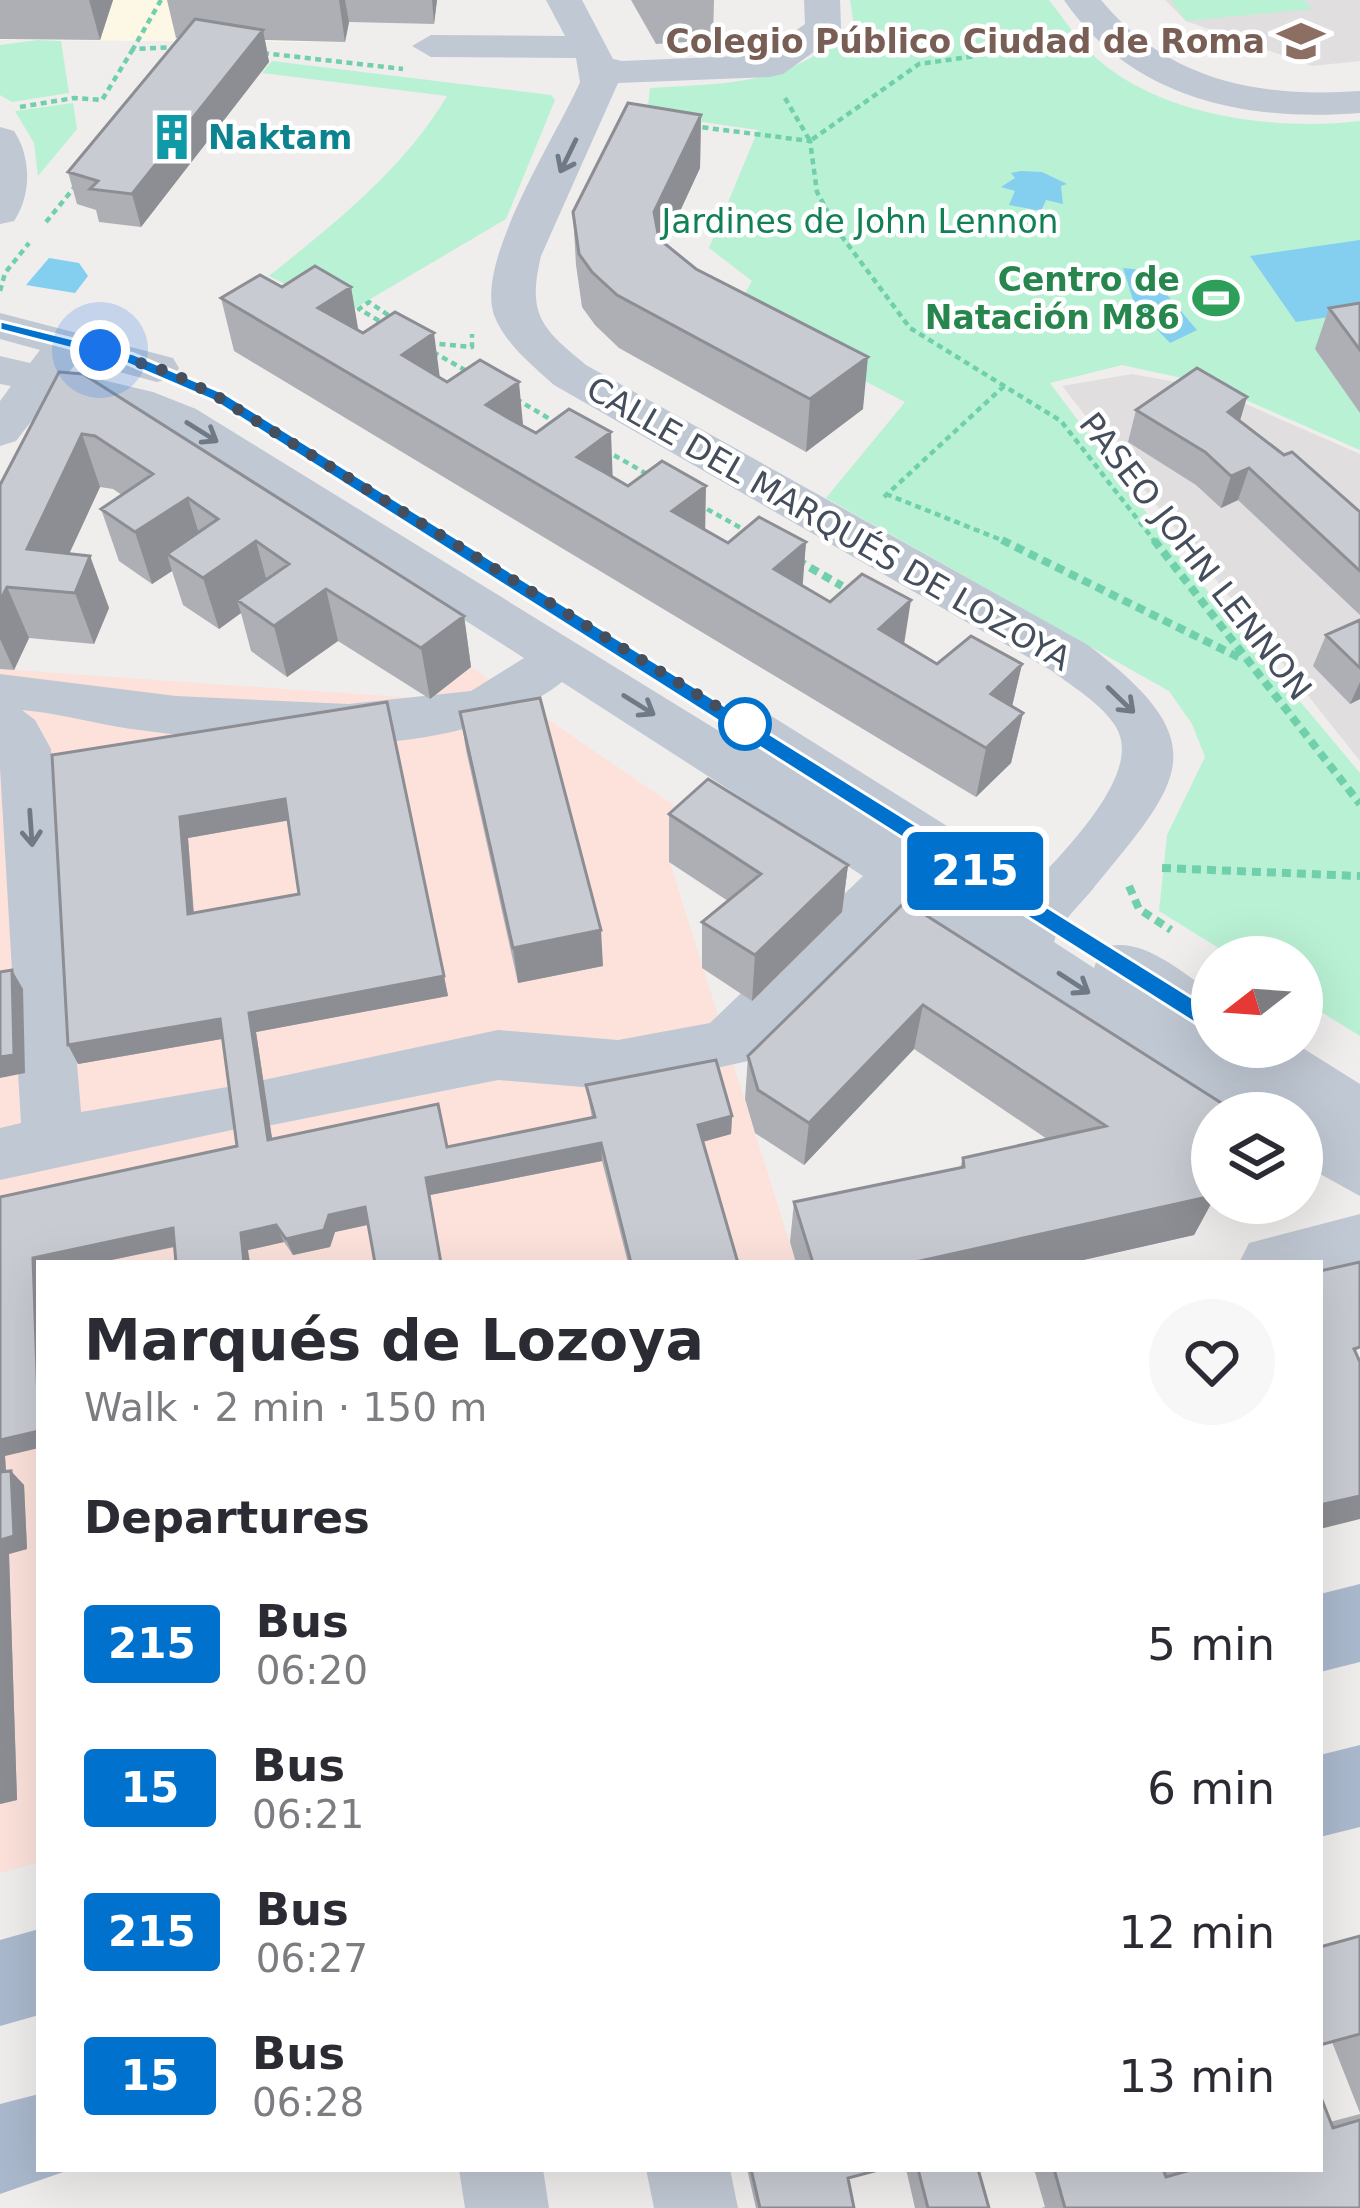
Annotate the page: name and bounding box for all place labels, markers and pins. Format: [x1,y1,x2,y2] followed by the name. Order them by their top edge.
[1276,16,1326,66] school or university icon: Colegio Público Ciudad de Roma
[665,22,1265,61] place label: Colegio Público Ciudad de Roma
[147,112,197,162] building icon: Naktam
[208,118,352,157] place label: Naktam
[925,260,1180,337] place label: Centro de Natación M86
[1191,273,1241,323] sports icon: Centro de Natación M86
[720,699,770,749] unlabelled marker

